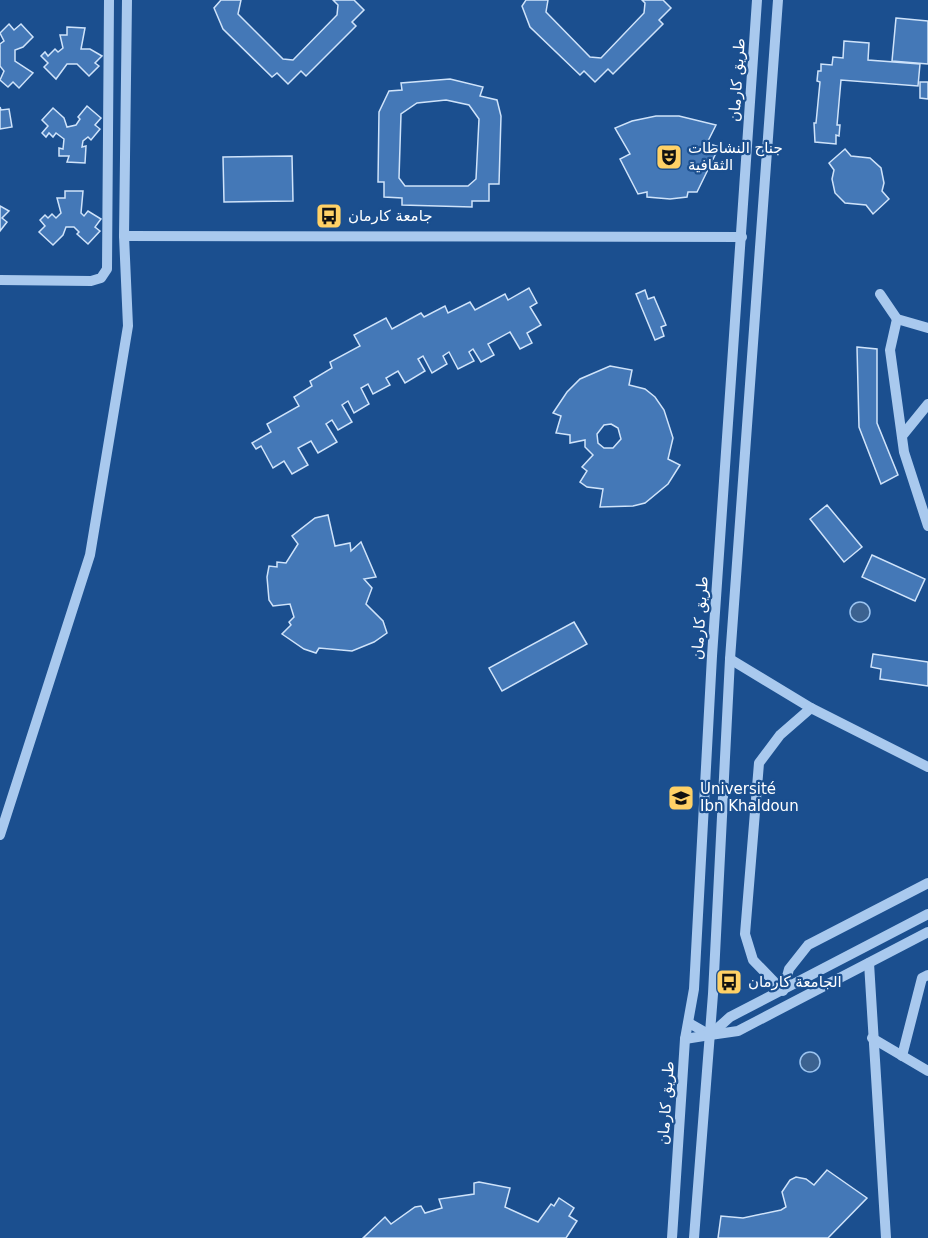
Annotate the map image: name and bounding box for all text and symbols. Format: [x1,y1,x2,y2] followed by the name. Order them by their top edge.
[725,37,749,123] street label: طريق كارمان
[688,139,783,174] place label: جناح النشاطات الثقافية
[654,142,684,172] theatre icon: جناح النشاطات الثقافية
[314,201,344,231] bus stop icon: جامعة كارمان
[348,207,433,225] place label: جامعة كارمان
[688,575,712,661] street label: طريق كارمان
[700,780,799,815] place label: Université Ibn Khaldoun
[666,783,696,813] school or university icon: Université Ibn Khaldoun
[714,967,744,997] bus stop icon: الجامعة كارمان
[748,973,842,991] place label: الجامعة كارمان
[654,1060,678,1146] street label: طريق كارمان

